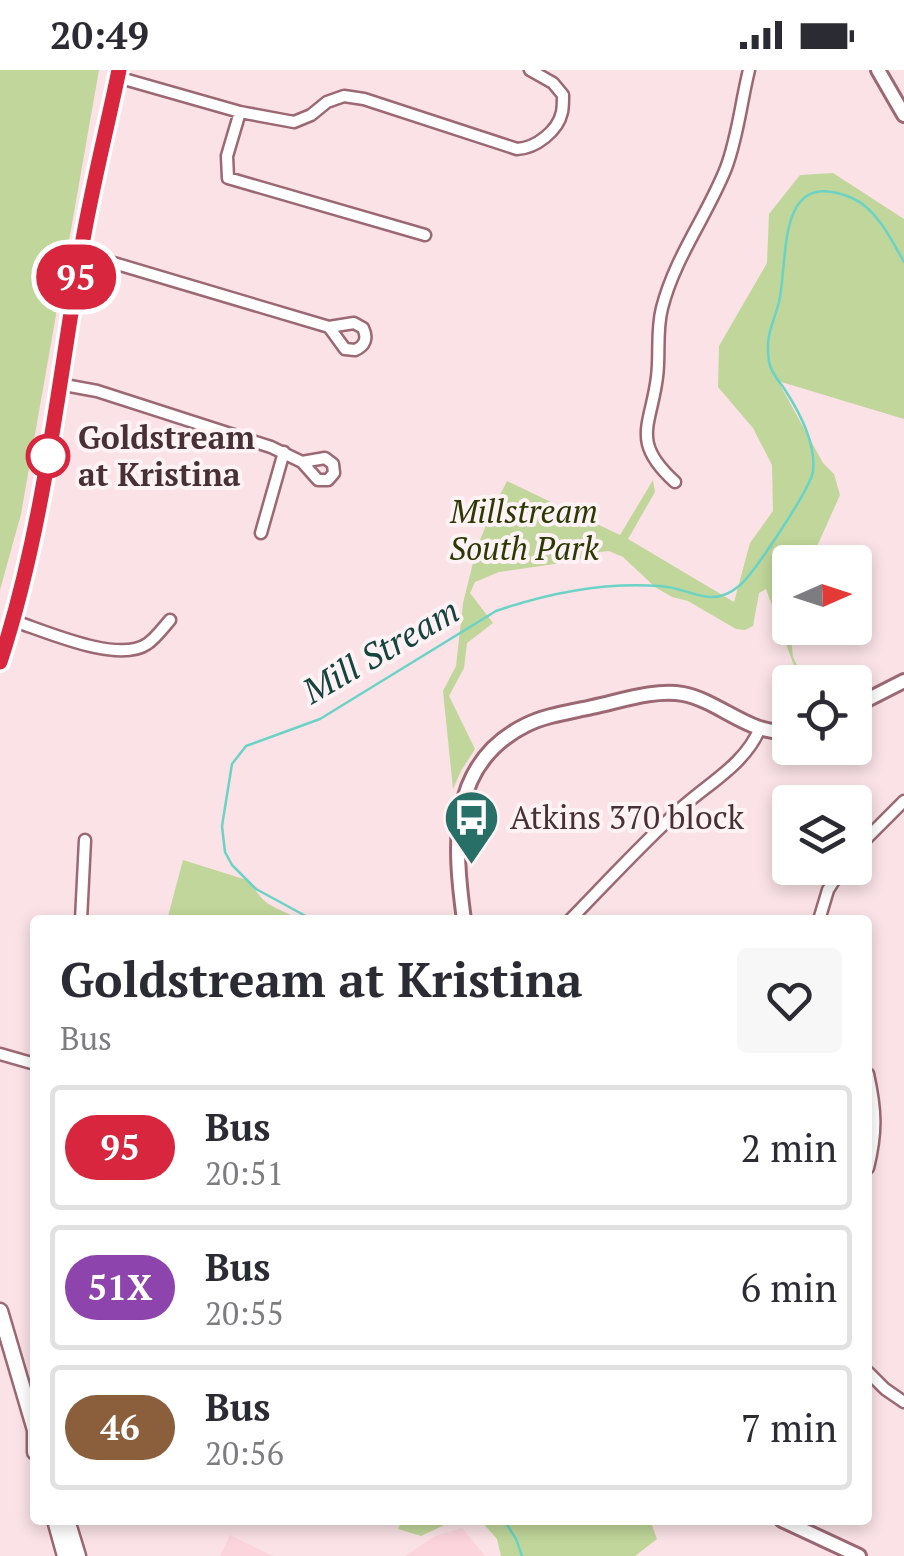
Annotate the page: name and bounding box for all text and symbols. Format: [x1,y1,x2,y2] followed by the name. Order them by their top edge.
[50,10,149,60] text: 20:49
[31,244,121,310] line badge: 95
[56,254,96,300] text: 95
[78,416,256,495] place label: Goldstream at Kristina
[27,435,69,477] marker: Goldstream at Kristina
[449,490,599,569] park label: Millstream South Park
[772,545,872,645] north arrow
[772,545,872,885] map controls
[293,587,467,714] water label: Mill Stream
[772,665,872,765] button: locate
[772,785,872,885] button: layers
[441,788,501,867] bus stop icon: Atkins 370 block
[510,796,745,838] place label: Atkins 370 block
[60,947,583,1011] text: Goldstream at Kristina
[737,948,842,1053] button: heart
[60,1017,112,1059] text: Bus
[205,1102,270,1152] text: Bus
[741,1123,837,1173] text: 2 min
[100,1124,140,1170] text: 95
[205,1152,284,1194] text: 20:51
[205,1242,270,1292] text: Bus
[741,1263,837,1313] text: 6 min
[87,1264,153,1310] text: 51X
[205,1292,284,1334] text: 20:55
[205,1382,270,1432] text: Bus
[741,1403,837,1453] text: 7 min
[100,1404,140,1450] text: 46
[205,1432,284,1474] text: 20:56

